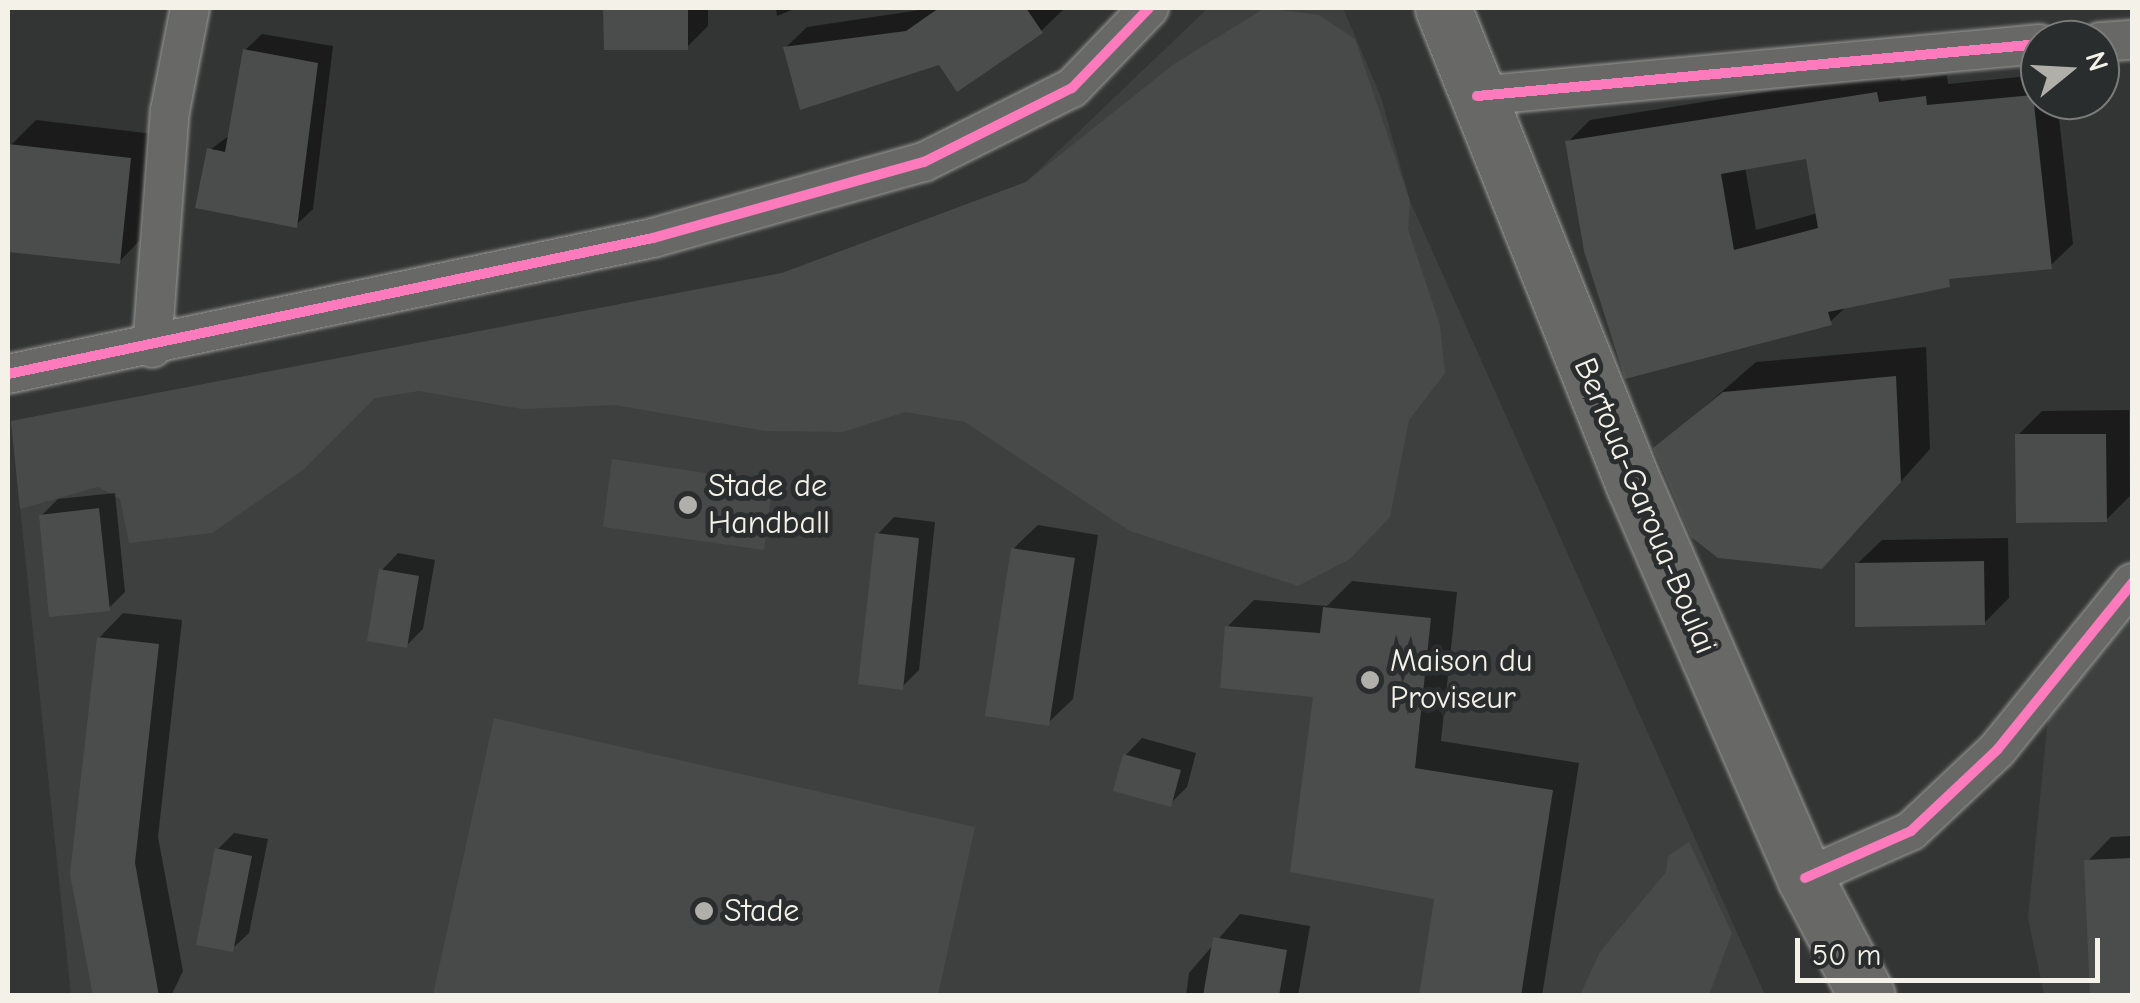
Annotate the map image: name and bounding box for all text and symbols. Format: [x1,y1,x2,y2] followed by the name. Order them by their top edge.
[2020,20,2120,120] north arrow
[2079,48,2115,75] text: N
[1565,352,1725,660] street label: Bertoua-Garoua-Boulai
[708,468,830,543] place label: Stade de Handball
[677,494,699,516] marker: Stade de Handball
[1390,643,1532,718] place label: Maison du Proviseur
[1359,669,1381,691] marker: Maison du Proviseur
[724,892,799,930] place label: Stade
[693,900,715,922] marker: Stade
[1800,918,2105,980] scale bar
[1812,938,1881,973] text: 50 m

